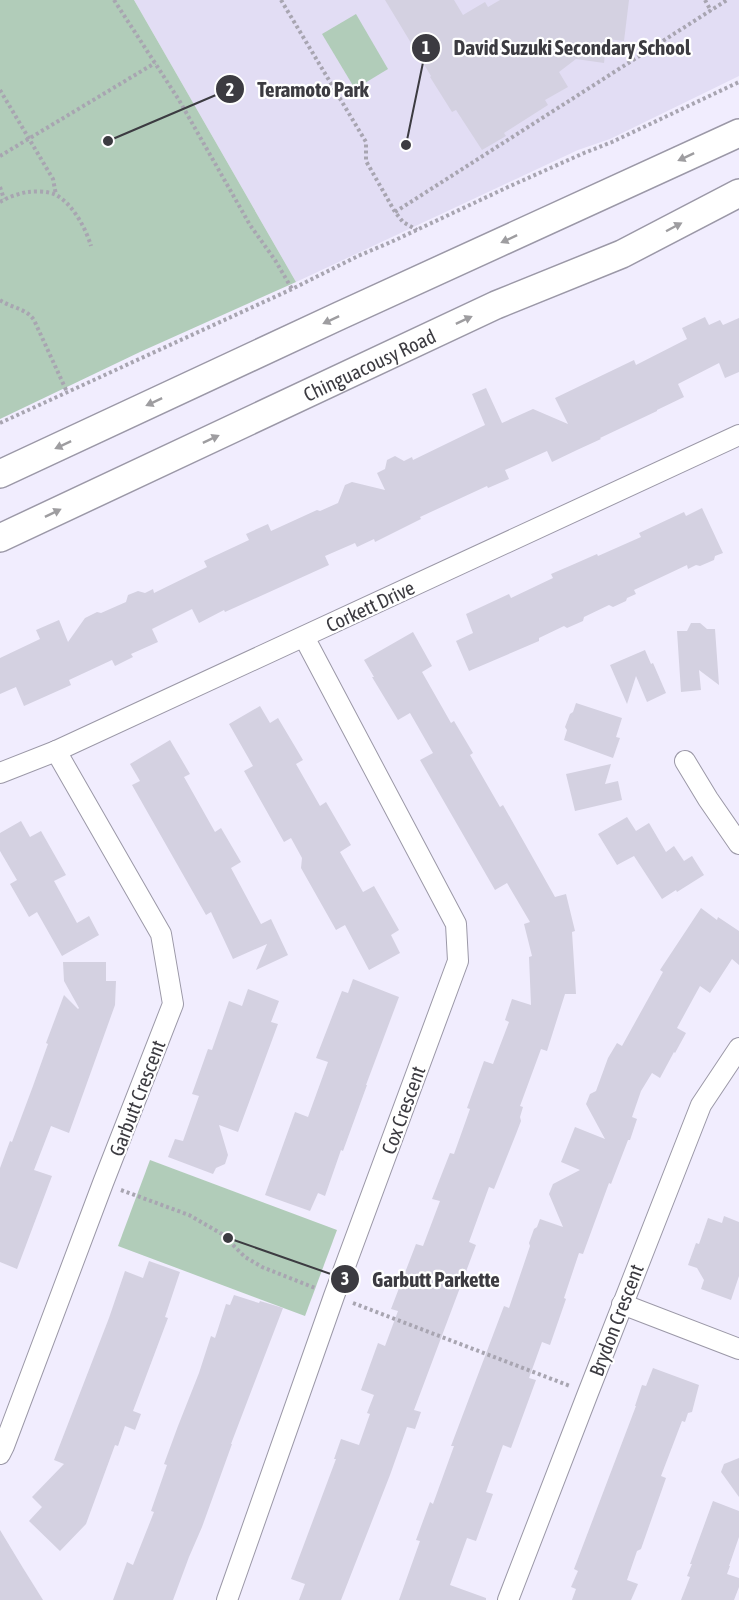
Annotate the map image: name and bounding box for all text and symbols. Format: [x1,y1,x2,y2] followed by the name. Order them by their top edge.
[411,28,702,67] callout: David Suzuki Secondary School
[454,35,691,59] text: David Suzuki Secondary School
[422,37,430,58] text: 1
[215,70,381,109] callout: Teramoto Park
[257,77,370,101] text: Teramoto Park
[226,79,234,100] text: 2
[677,153,694,162] one-way arrow
[665,222,682,232] one-way arrow
[500,234,517,243] one-way arrow
[323,315,340,324] one-way arrow
[455,315,472,324] one-way arrow
[300,324,439,405] street label: Chinguacousy Road
[146,397,163,406] one-way arrow
[203,434,220,443] one-way arrow
[54,440,71,449] one-way arrow
[44,508,61,517] one-way arrow
[322,576,418,636] street label: Corkett Drive
[104,1037,170,1159] street label: Garbutt Crescent
[376,1063,430,1157] street label: Cox Crescent
[330,1260,512,1299] callout: Garbutt Parkette
[584,1261,648,1379] street label: Brydon Crescent
[372,1267,500,1291] text: Garbutt Parkette
[341,1268,349,1289] text: 3

